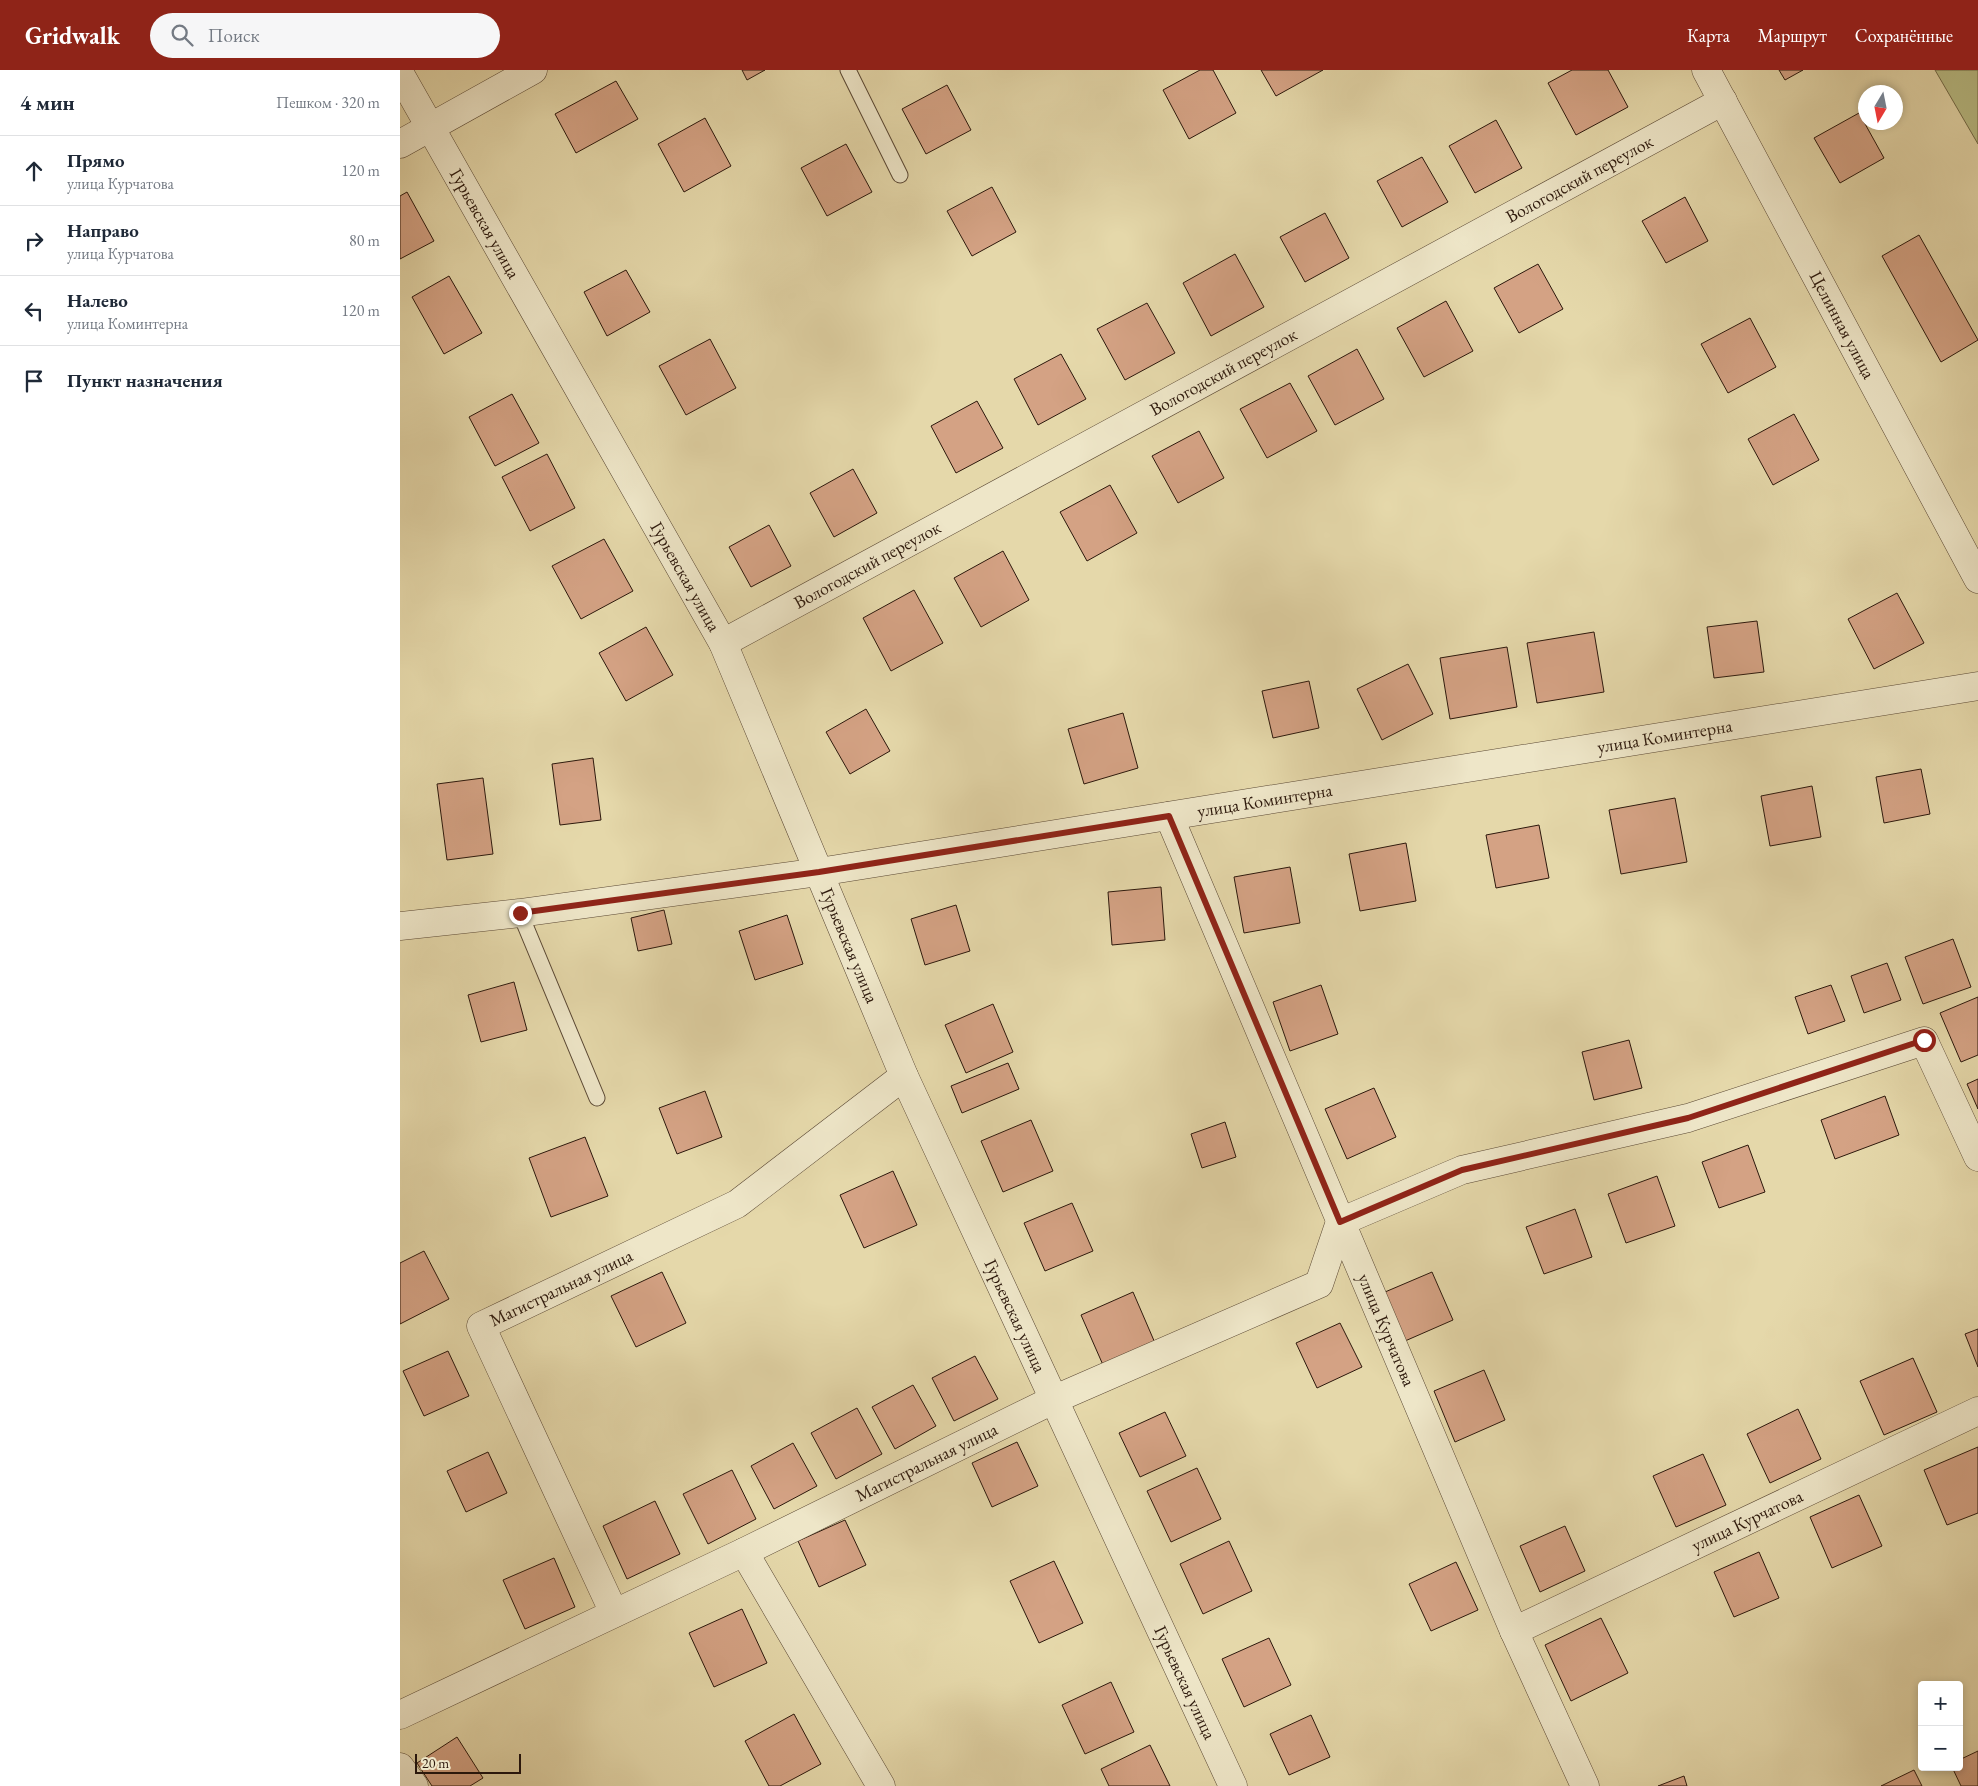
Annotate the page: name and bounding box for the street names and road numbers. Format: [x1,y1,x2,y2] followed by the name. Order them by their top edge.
[1501,129,1657,228] street label: Вологодский переулок
[445,164,526,283] street label: Гурьевская улица
[1804,267,1881,383] street label: Целинная улица
[1145,322,1301,421] street label: Вологодский переулок
[789,515,945,614] street label: Вологодский переулок
[645,517,726,636] street label: Гурьевская улица
[1595,713,1735,758] street label: улица Коминтерна
[1196,778,1335,822] street label: улица Коминтерна
[816,884,884,1007] street label: Гурьевская улица
[486,1243,637,1331] street label: Магистральная улица
[979,1255,1052,1377] street label: Гурьевская улица
[1353,1270,1421,1390] street label: улица Курчатова
[851,1417,1002,1507] street label: Магистральная улица
[1688,1483,1807,1556] street label: улица Курчатова
[1149,1622,1222,1744] street label: Гурьевская улица

